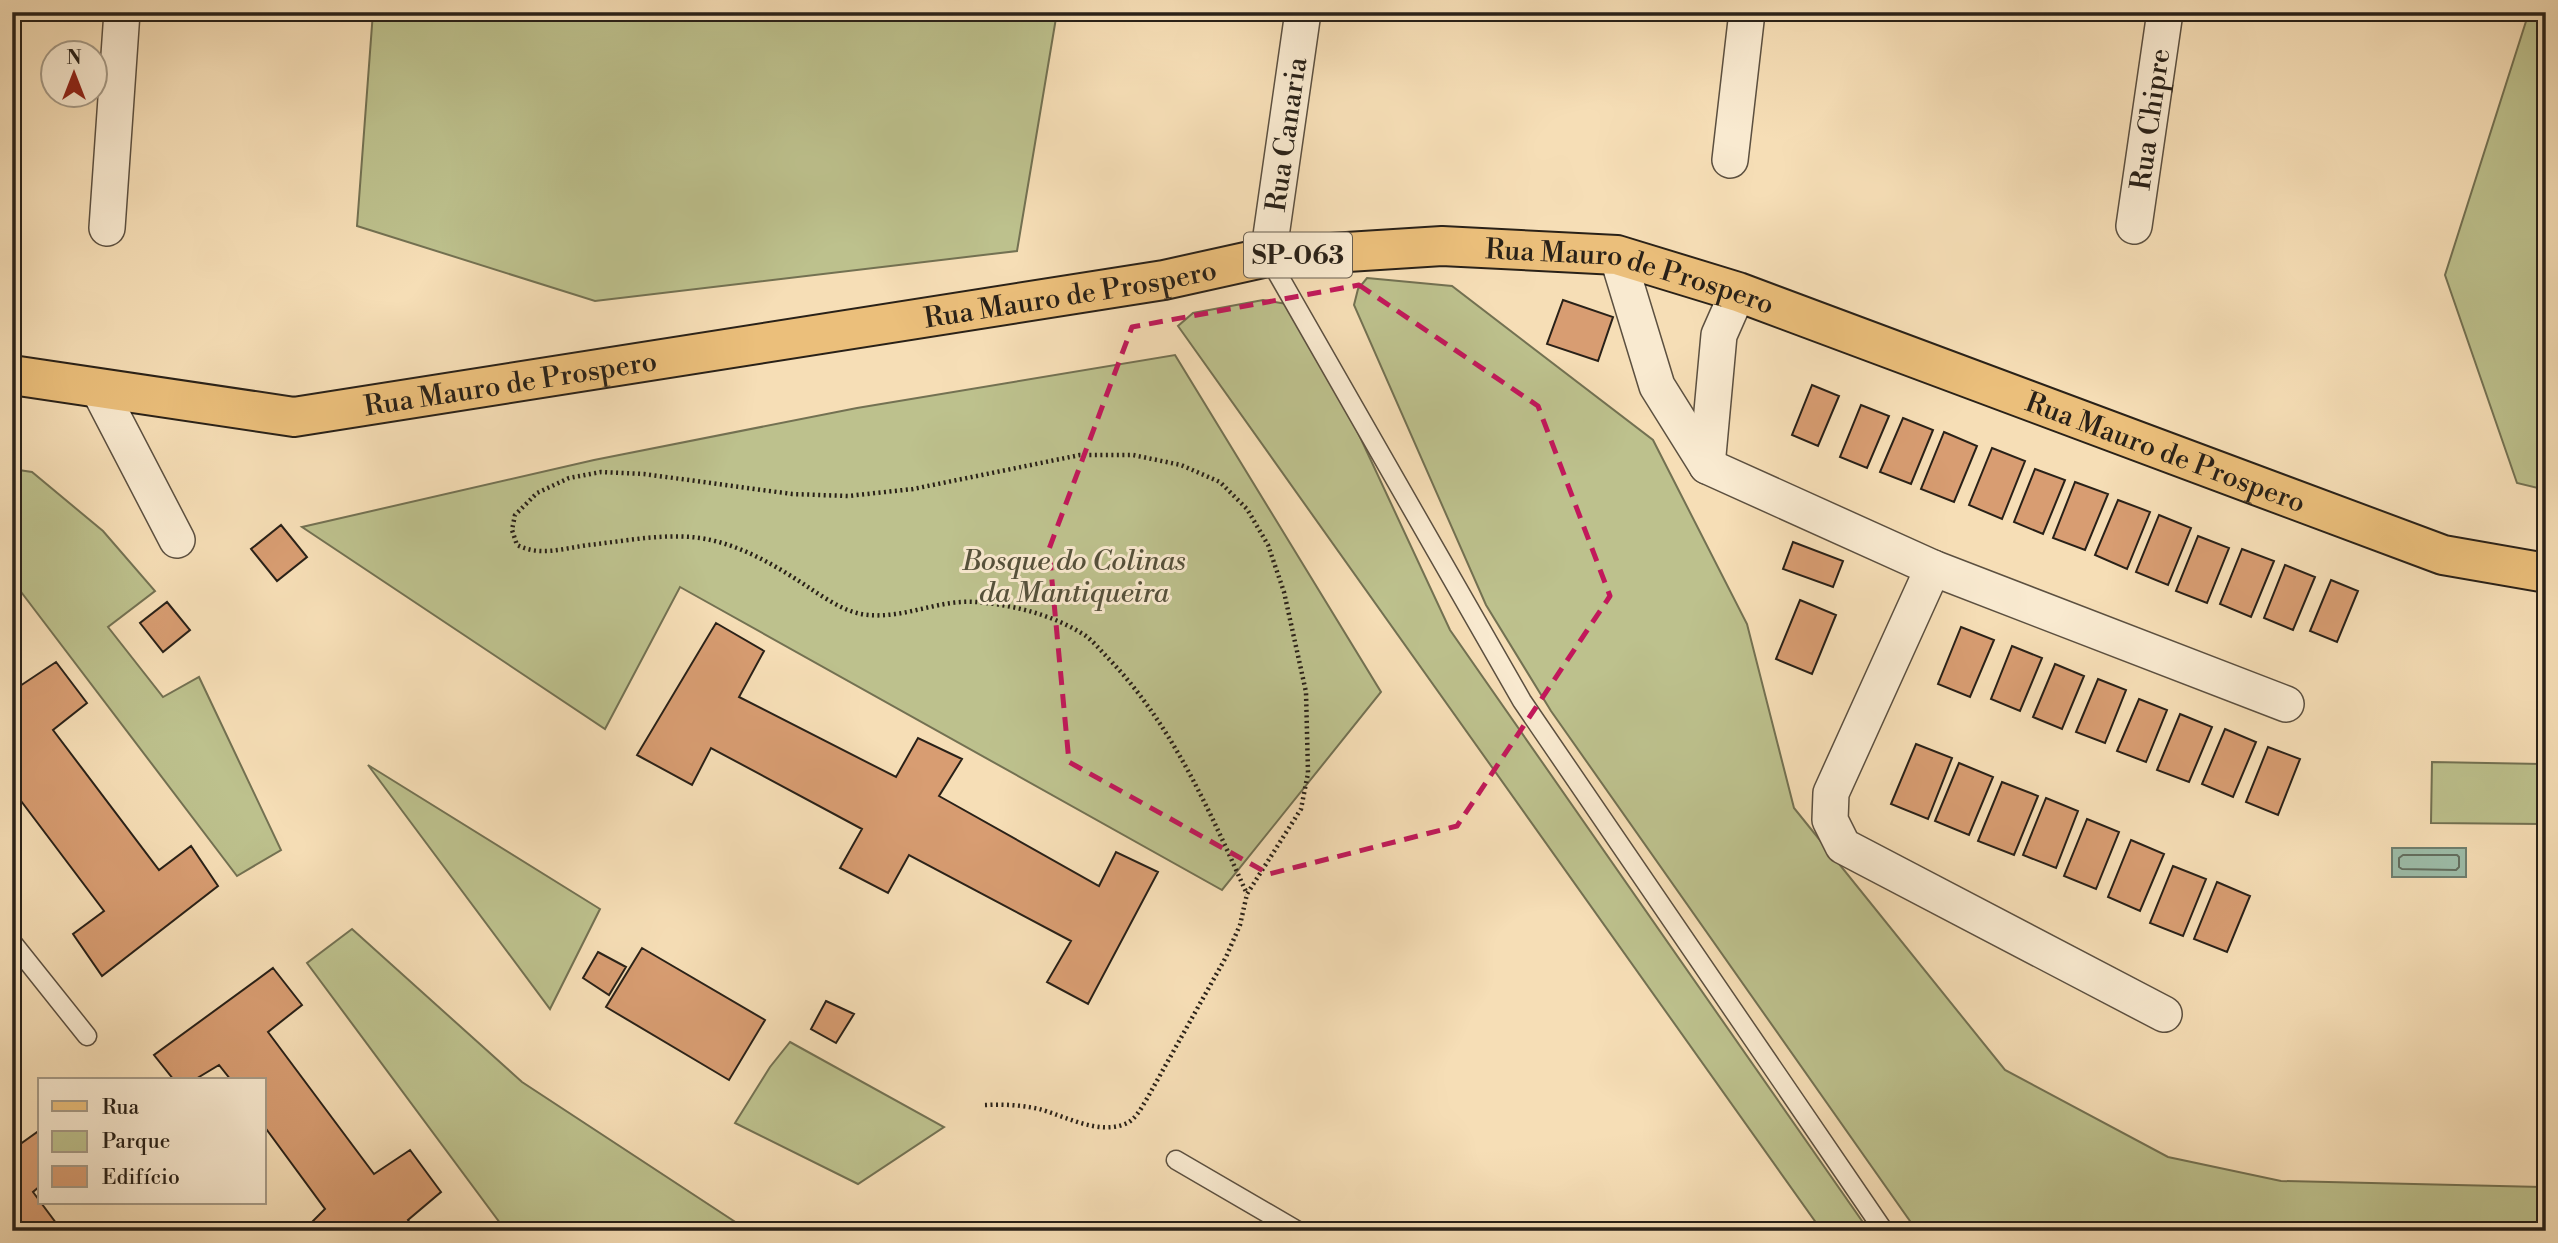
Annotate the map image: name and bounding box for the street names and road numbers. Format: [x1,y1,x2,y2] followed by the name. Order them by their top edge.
[2123,46,2179,192] street label: Rua Chipre
[1259,54,1315,214] street label: Rua Canaria
[1244,232,1352,278] road number: SP-063
[1484,232,1779,323] street label: Rua Mauro de Prospero
[922,253,1220,337] street label: Rua Mauro de Prospero
[361,344,659,425] street label: Rua Mauro de Prospero
[2020,385,2310,521] street label: Rua Mauro de Prospero

